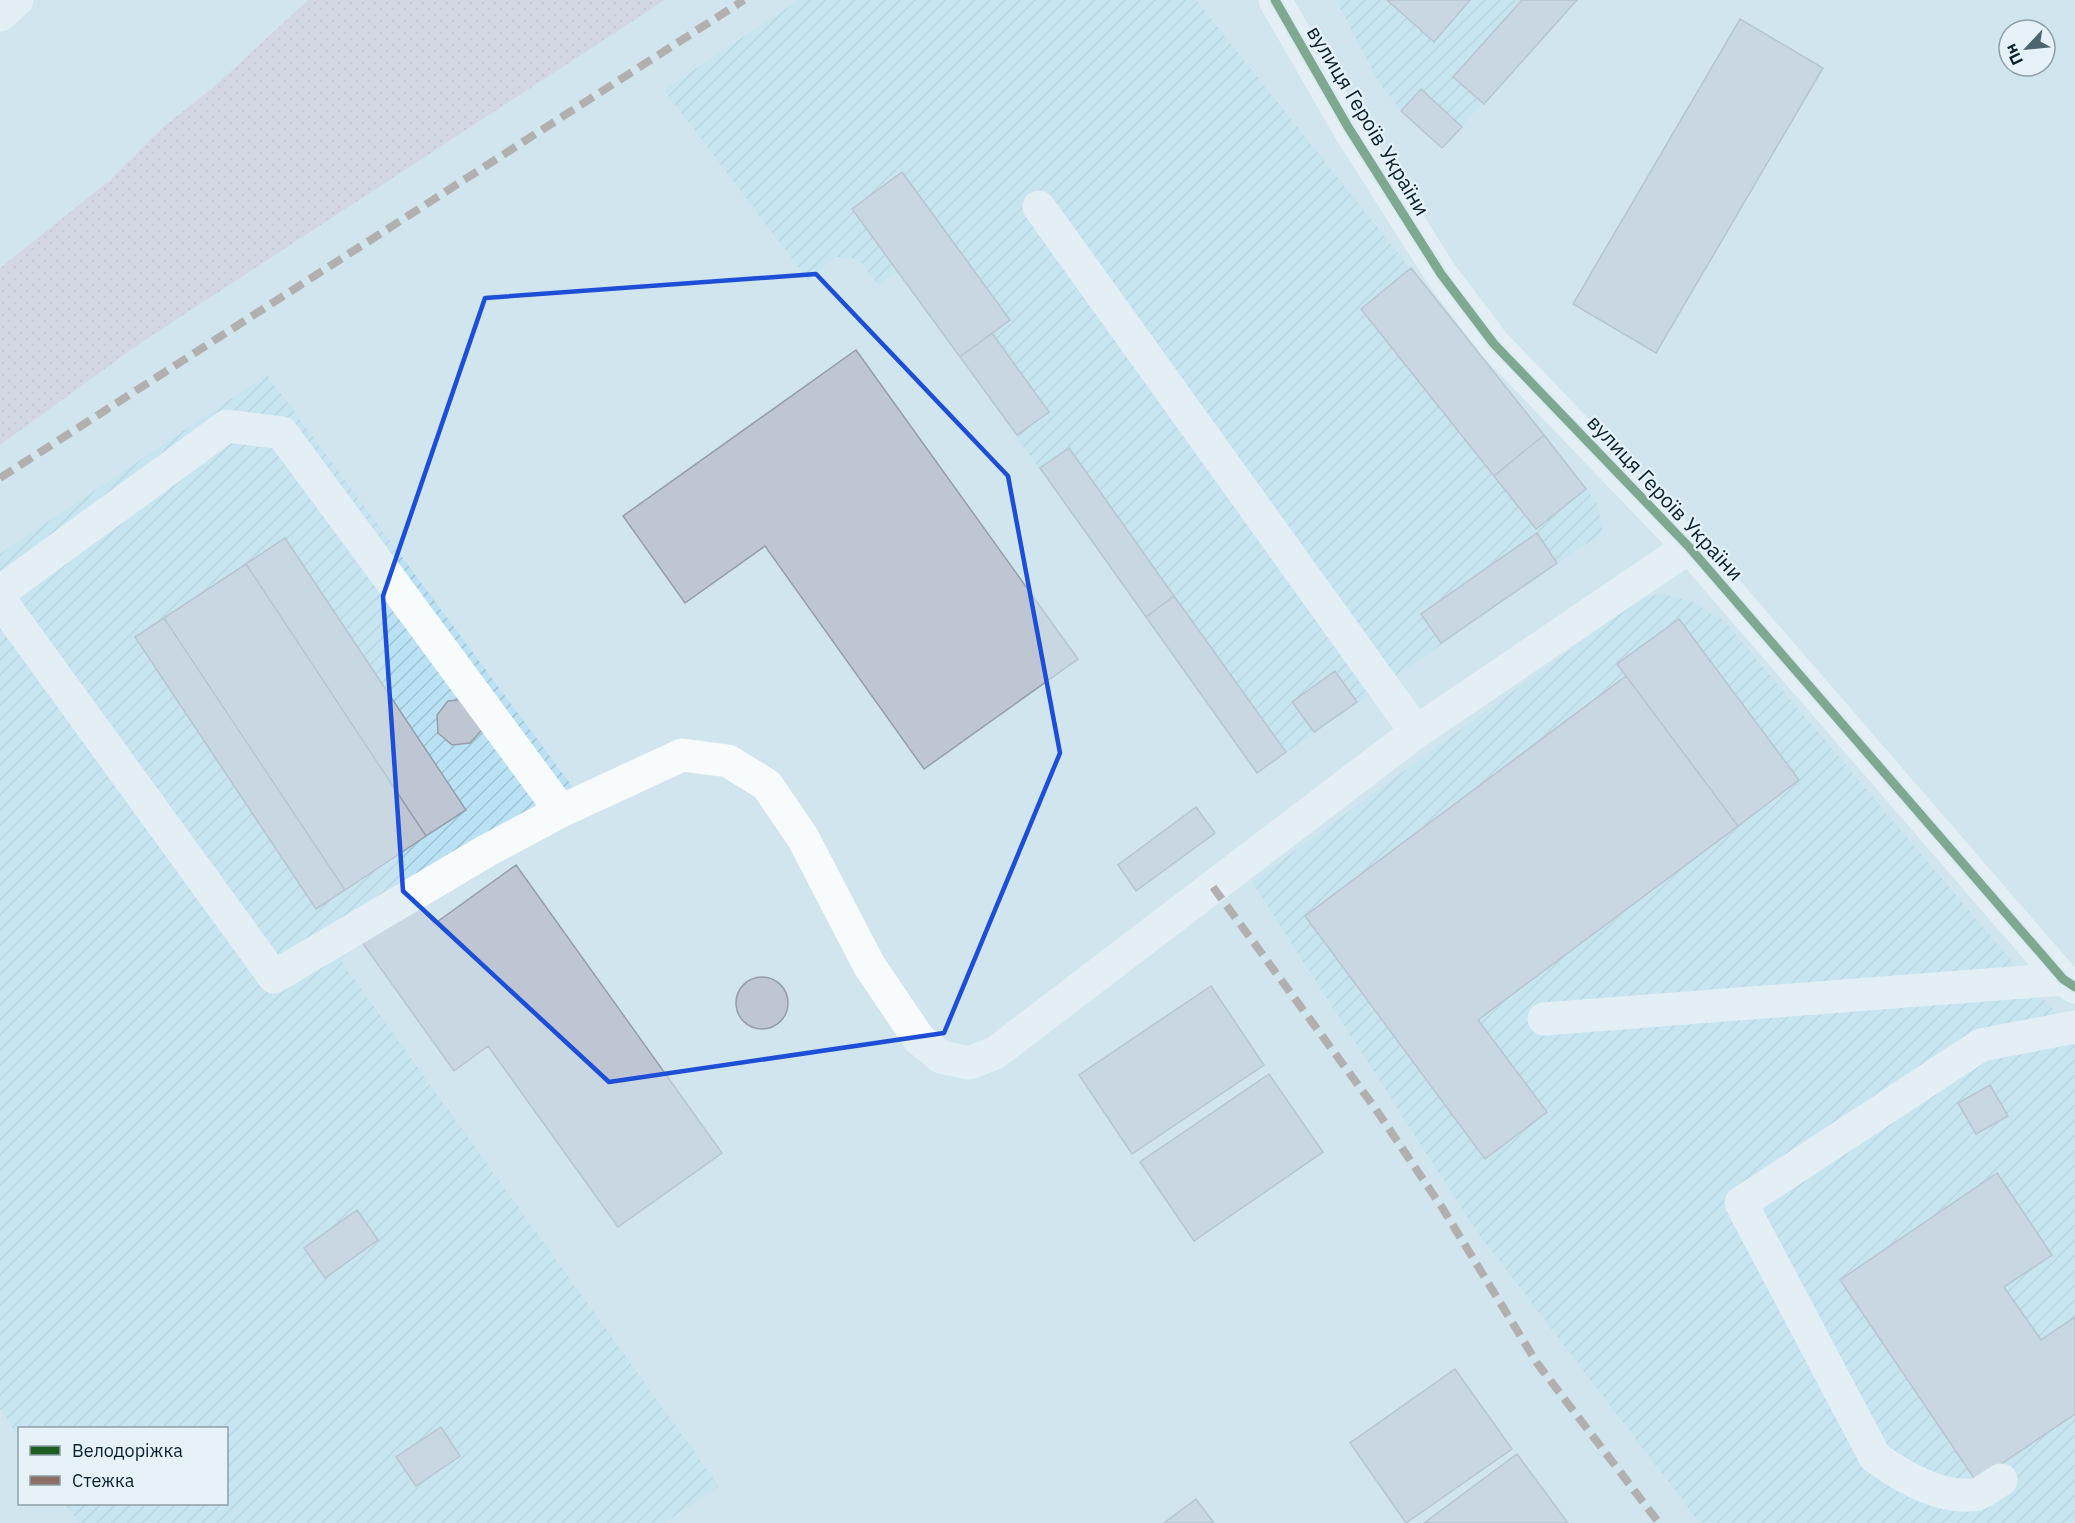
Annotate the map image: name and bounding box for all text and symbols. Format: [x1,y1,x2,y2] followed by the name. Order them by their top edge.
[1997,18,2057,78] north arrow
[1301,20,1437,221] street label: вулиця Героїв України
[2000,41,2027,68] text: Пн
[1581,408,1750,586] street label: вулиця Героїв України
[18,1427,228,1505] legend
[72,1439,183,1462] text: Велодоріжка
[72,1469,135,1492] text: Стежка

